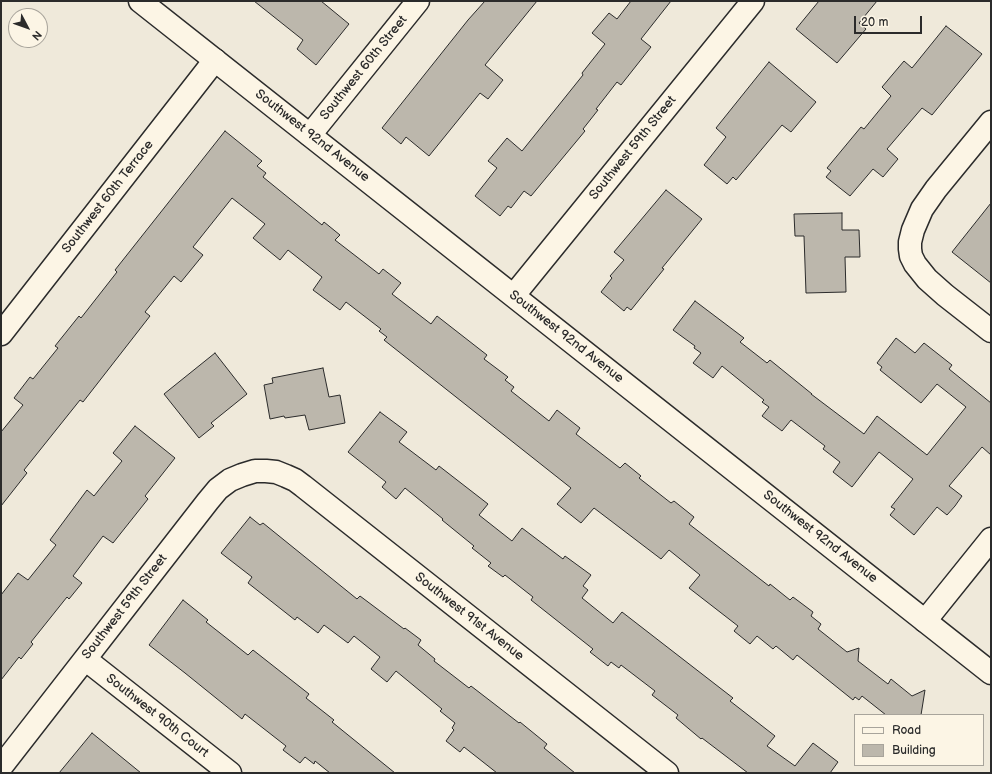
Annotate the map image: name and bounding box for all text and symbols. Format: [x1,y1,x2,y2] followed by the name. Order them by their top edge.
[8,8,48,48] north arrow
[856,8,924,34] scale bar
[317,13,411,123] street label: Southwest 60th Street
[861,15,888,30] text: 20 m
[29,28,44,43] text: N
[252,87,372,185] street label: Southwest 92nd Avenue
[586,93,680,203] street label: Southwest 59th Street
[59,137,157,257] street label: Southwest 60th Terrace
[506,288,626,386] street label: Southwest 92nd Avenue
[760,488,880,586] street label: Southwest 92nd Avenue
[79,551,171,663] street label: Southwest 59th Street
[411,570,527,664] street label: Southwest 91st Avenue
[103,671,211,761] street label: Southwest 90th Court
[854,714,984,766] legend
[892,723,921,738] text: Road
[892,743,936,758] text: Building

